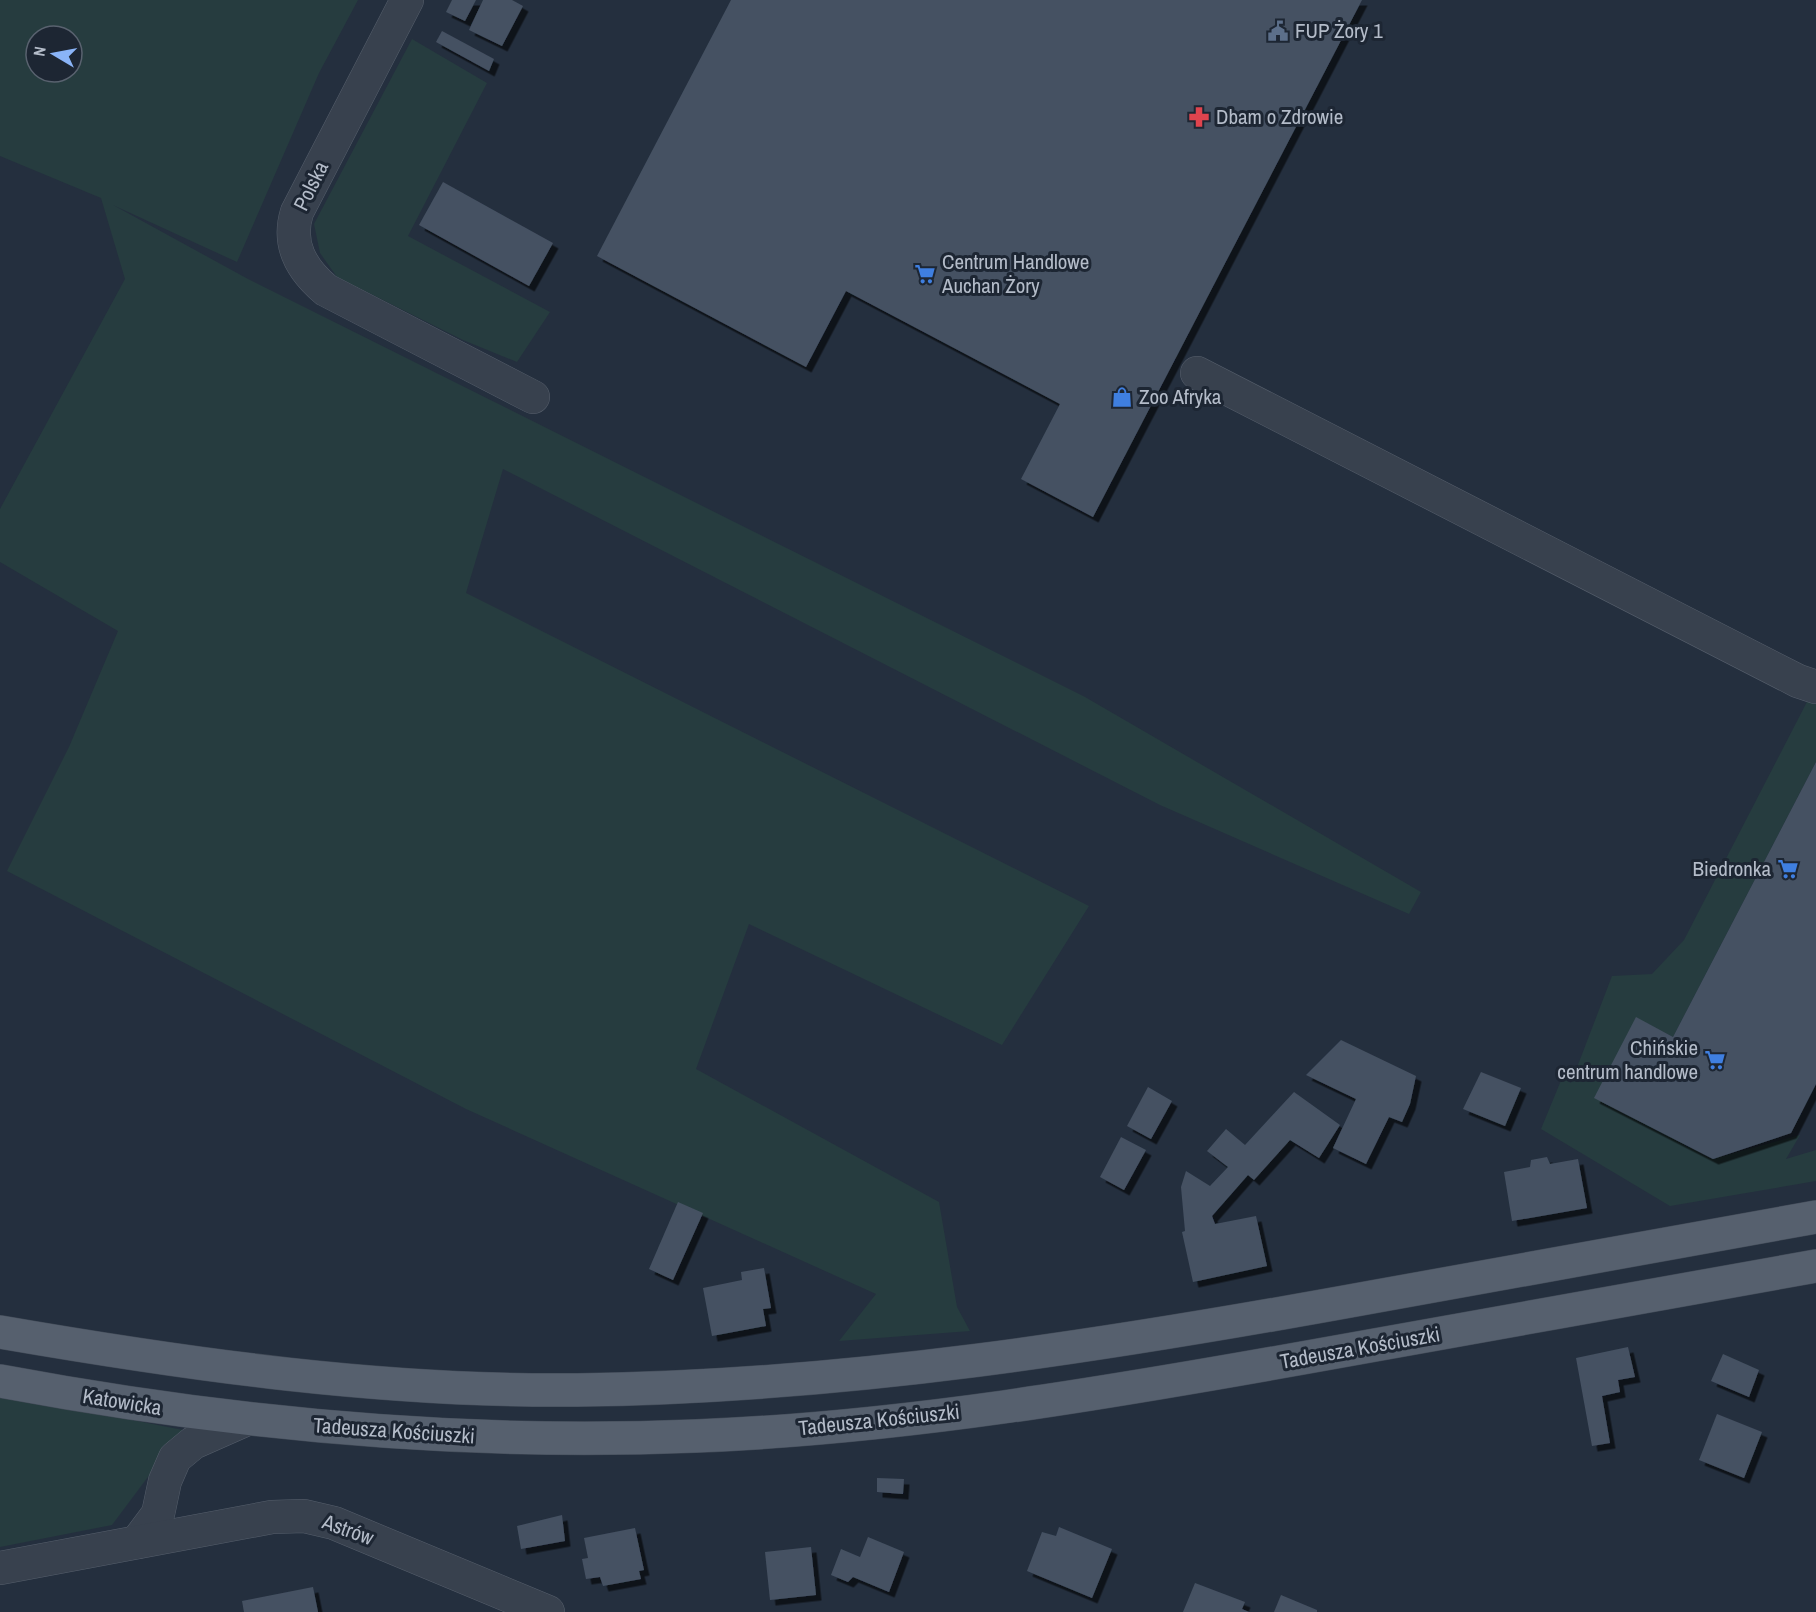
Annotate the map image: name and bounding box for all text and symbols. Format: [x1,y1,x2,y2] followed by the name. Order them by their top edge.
[1295,16,1383,45] place label: FUP Żory 1
[1266,19,1290,43] public building icon: FUP Żory 1
[24,24,84,84] north arrow
[28,45,51,58] text: N
[1216,102,1343,131] place label: Dbam o Zdrowie
[1187,105,1211,129] pharmacy icon: Dbam o Zdrowie
[286,156,335,215] street label: Polska
[941,247,1089,300] place label: Centrum Handlowe Auchan Żory
[913,262,937,286] supermarket icon: Centrum Handlowe Auchan Żory
[1139,382,1222,411] place label: Zoo Afryka
[1110,385,1134,409] shop icon: Zoo Afryka
[1693,854,1771,883] place label: Biedronka
[1776,857,1800,881] supermarket icon: Biedronka
[1557,1033,1698,1086] place label: Chińskie centrum handlowe
[1703,1048,1727,1072] supermarket icon: Chińskie centrum handlowe
[1278,1319,1442,1376] street label: Tadeusza Kościuszki
[81,1381,164,1422] street label: Katowicka
[797,1397,961,1442] street label: Tadeusza Kościuszki
[312,1410,476,1451] street label: Tadeusza Kościuszki
[318,1507,378,1552] street label: Astrów

